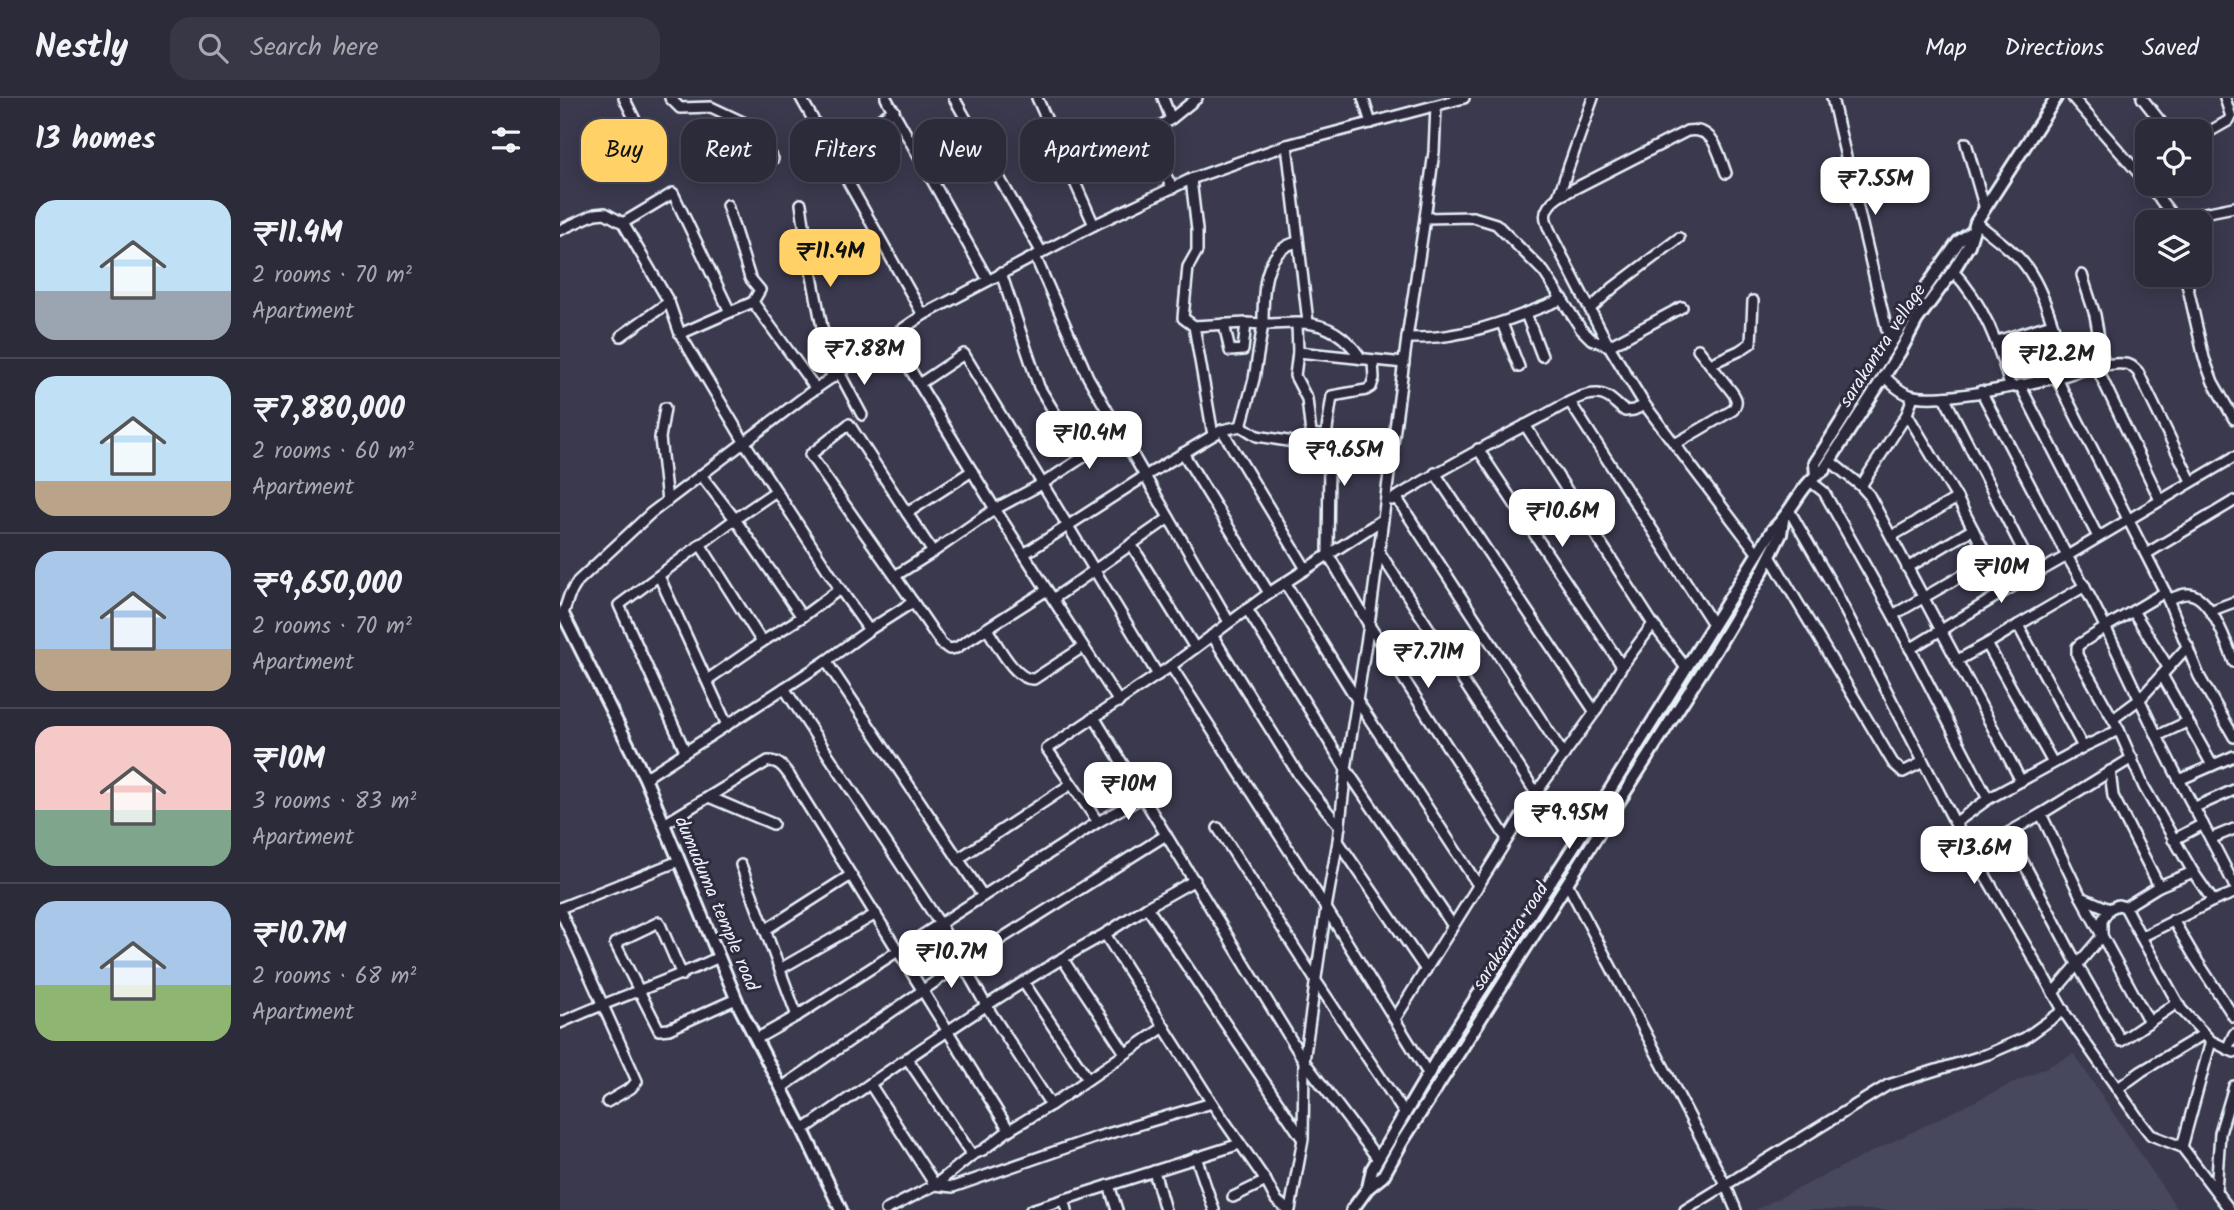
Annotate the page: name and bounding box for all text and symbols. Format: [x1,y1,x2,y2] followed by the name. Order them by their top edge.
[170,17,660,80] search box
[35,22,128,75] text: Nestly
[250,27,378,69] text: Search here
[194,29,232,67] icon: search
[1925,29,1967,68] text: Map
[2005,29,2104,68] text: Directions
[2142,29,2199,68] text: Saved
[35,116,156,164] text: 13 homes
[581,119,667,182] chip: Buy
[681,119,776,182] chip: Rent
[790,119,900,182] chip: Filters
[914,119,1006,182] chip: New
[1020,119,1174,182] chip: Apartment
[2135,119,2212,287] map controls
[2135,119,2212,196] button: locate
[487,121,525,159] icon: filters
[1818,158,1932,217] pin: ₹7.55M
[1837,162,1913,198] text: ₹7.55M
[252,210,342,258] text: ₹11.4M
[2135,210,2212,287] button: layers
[91,228,175,312] icon: home
[773,230,887,289] pin: ₹11.4M
[795,234,865,270] text: ₹11.4M
[252,258,412,294] text: 2 rooms · 70 m²
[1832,278,1935,414] street label: sarakantra vellage
[252,294,354,330] text: Apartment
[807,328,921,387] pin: ₹7.88M
[824,332,904,368] text: ₹7.88M
[1999,332,2113,392] pin: ₹12.2M
[2018,337,2094,373] text: ₹12.2M
[252,386,405,434] text: ₹7,880,000
[91,404,175,488] icon: home
[1032,412,1146,471] pin: ₹10.4M
[1052,416,1126,452] text: ₹10.4M
[1287,428,1401,488] pin: ₹9.65M
[1305,433,1383,469] text: ₹9.65M
[252,434,414,470] text: 2 rooms · 60 m²
[252,470,354,506] text: Apartment
[1505,490,1619,549] pin: ₹10.6M
[1525,494,1599,530] text: ₹10.6M
[1960,546,2042,605] pin: ₹10M
[1973,550,2029,586] text: ₹10M
[252,561,402,609] text: ₹9,650,000
[91,579,175,663] icon: home
[252,609,412,645] text: 2 rooms · 70 m²
[1371,630,1485,690] pin: ₹7.71M
[1392,635,1464,671] text: ₹7.71M
[252,645,354,681] text: Apartment
[252,736,325,784] text: ₹10M
[91,754,175,838] icon: home
[1087,762,1169,822] pin: ₹10M
[1100,767,1156,803] text: ₹10M
[252,784,416,820] text: 3 rooms · 83 m²
[1512,792,1626,851] pin: ₹9.95M
[1530,796,1608,832] text: ₹9.95M
[666,812,767,997] street label: dumuduma temple road
[252,820,354,856] text: Apartment
[1917,826,2031,886] pin: ₹13.6M
[1937,831,2011,867] text: ₹13.6M
[1465,877,1558,997] street label: sarakantra road
[252,911,347,959] text: ₹10.7M
[91,929,175,1013] icon: home
[894,930,1008,990] pin: ₹10.7M
[915,935,987,971] text: ₹10.7M
[252,959,416,995] text: 2 rooms · 68 m²
[252,995,354,1031] text: Apartment

